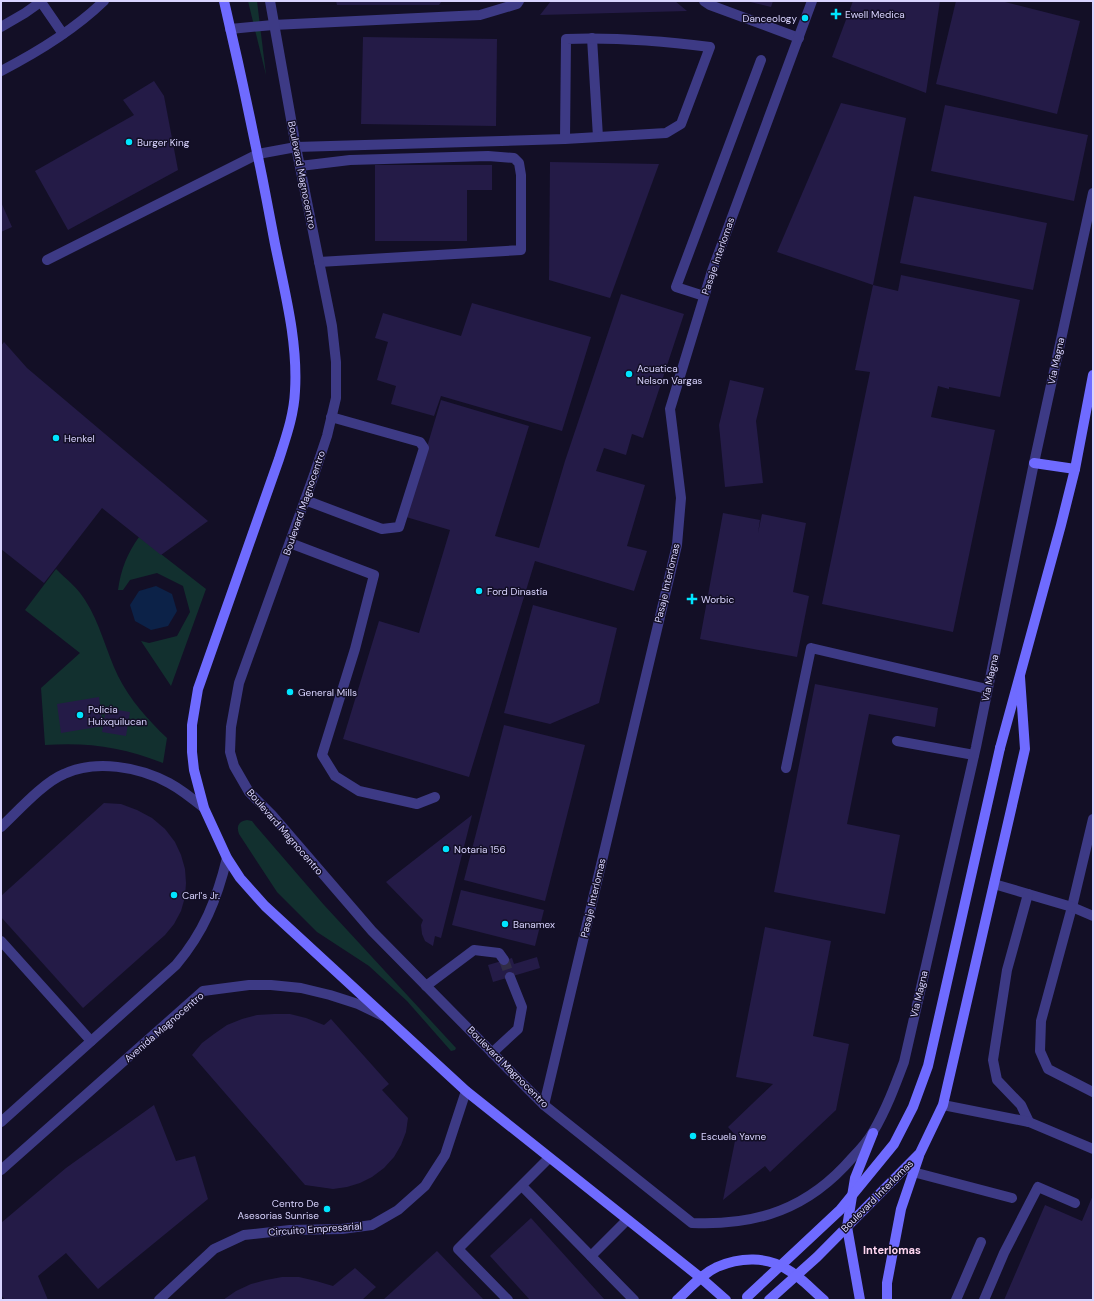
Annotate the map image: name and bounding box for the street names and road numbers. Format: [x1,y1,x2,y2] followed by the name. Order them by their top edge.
[285,120,319,230] street label: Boulevard Magnocentro
[699,216,737,296] street label: Pasaje Interlomas
[1045,336,1067,386] street label: Vía Magna
[280,449,328,557] street label: Boulevard Magnocentro
[652,542,682,624] street label: Pasaje Interlomas
[979,653,1001,703] street label: Vía Magna
[244,786,326,878] street label: Boulevard Magnocentro
[578,857,608,939] street label: Pasaje Interlomas
[907,969,931,1019] street label: Vía Magna
[122,989,206,1065] street label: Avenida Magnocentro
[465,1024,551,1110] street label: Boulevard Magnocentro
[838,1157,916,1235] street label: Boulevard Interlomas
[268,1219,362,1239] street label: Circuito Empresarial

